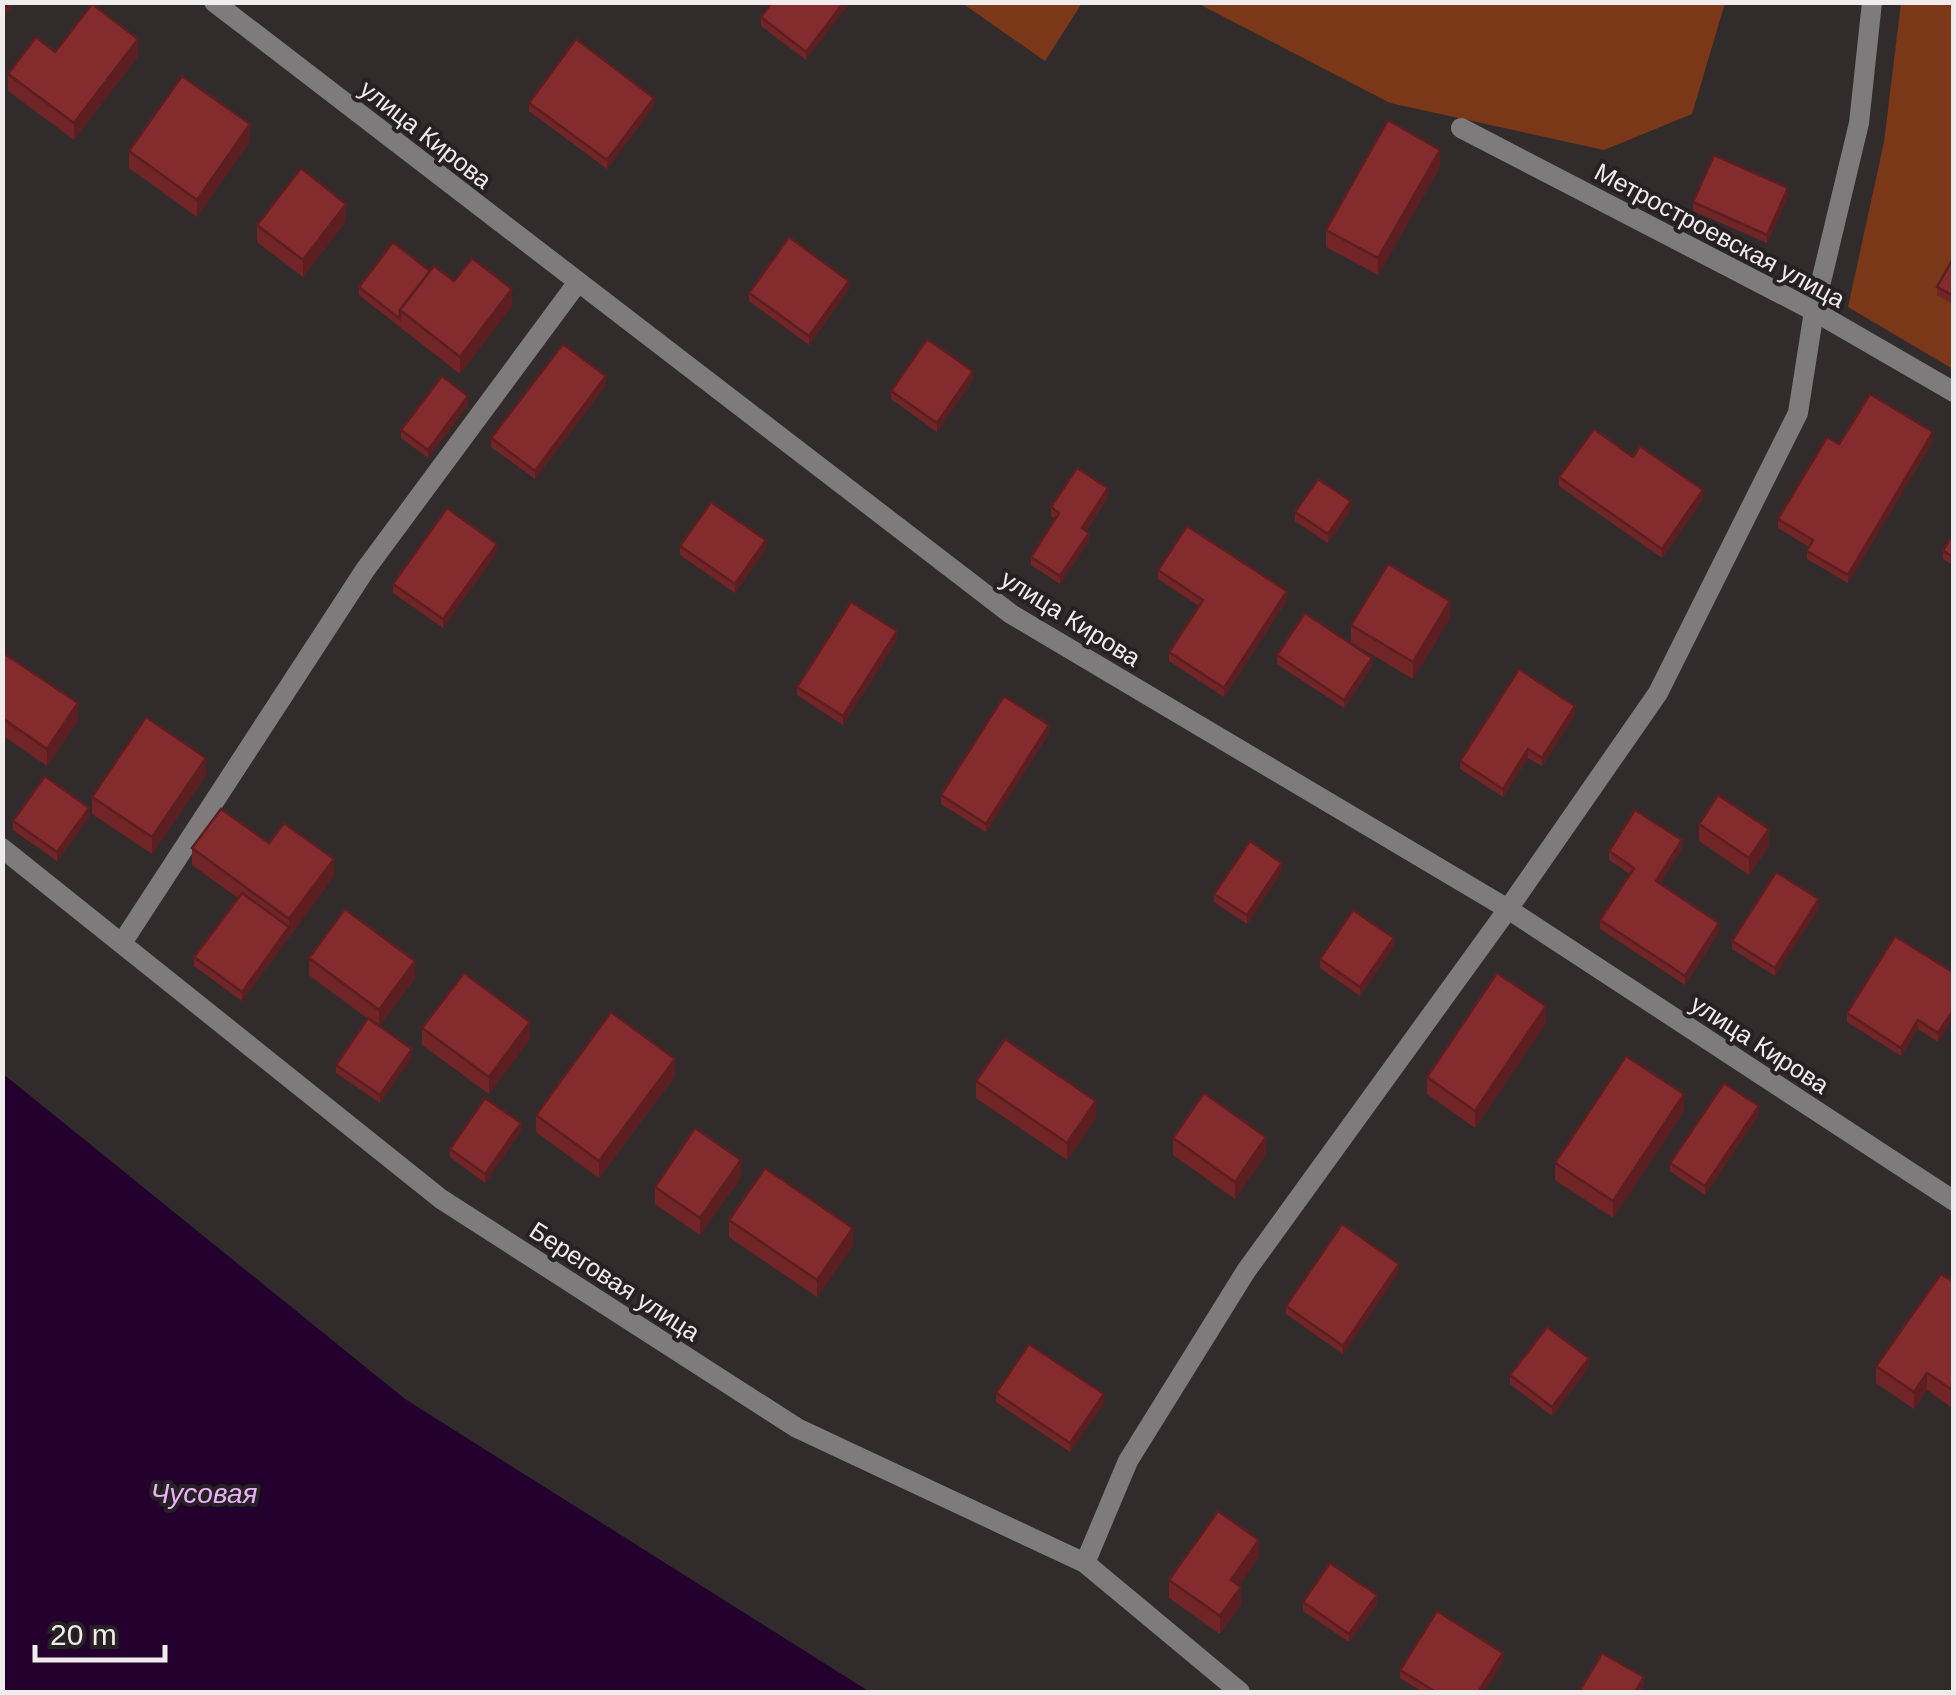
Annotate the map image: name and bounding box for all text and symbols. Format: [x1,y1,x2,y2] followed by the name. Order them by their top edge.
[355,74,497,194] street label: улица Кирова
[1590,157,1850,313] street label: Метростроевская улица
[996,564,1146,672] street label: улица Кирова
[1686,989,1834,1099] street label: улица Кирова
[525,1216,705,1346] street label: Береговая улица
[151,1478,258,1509] water label: Чусовая
[35,1600,165,1662] scale bar
[50,1618,117,1651] text: 20 m

